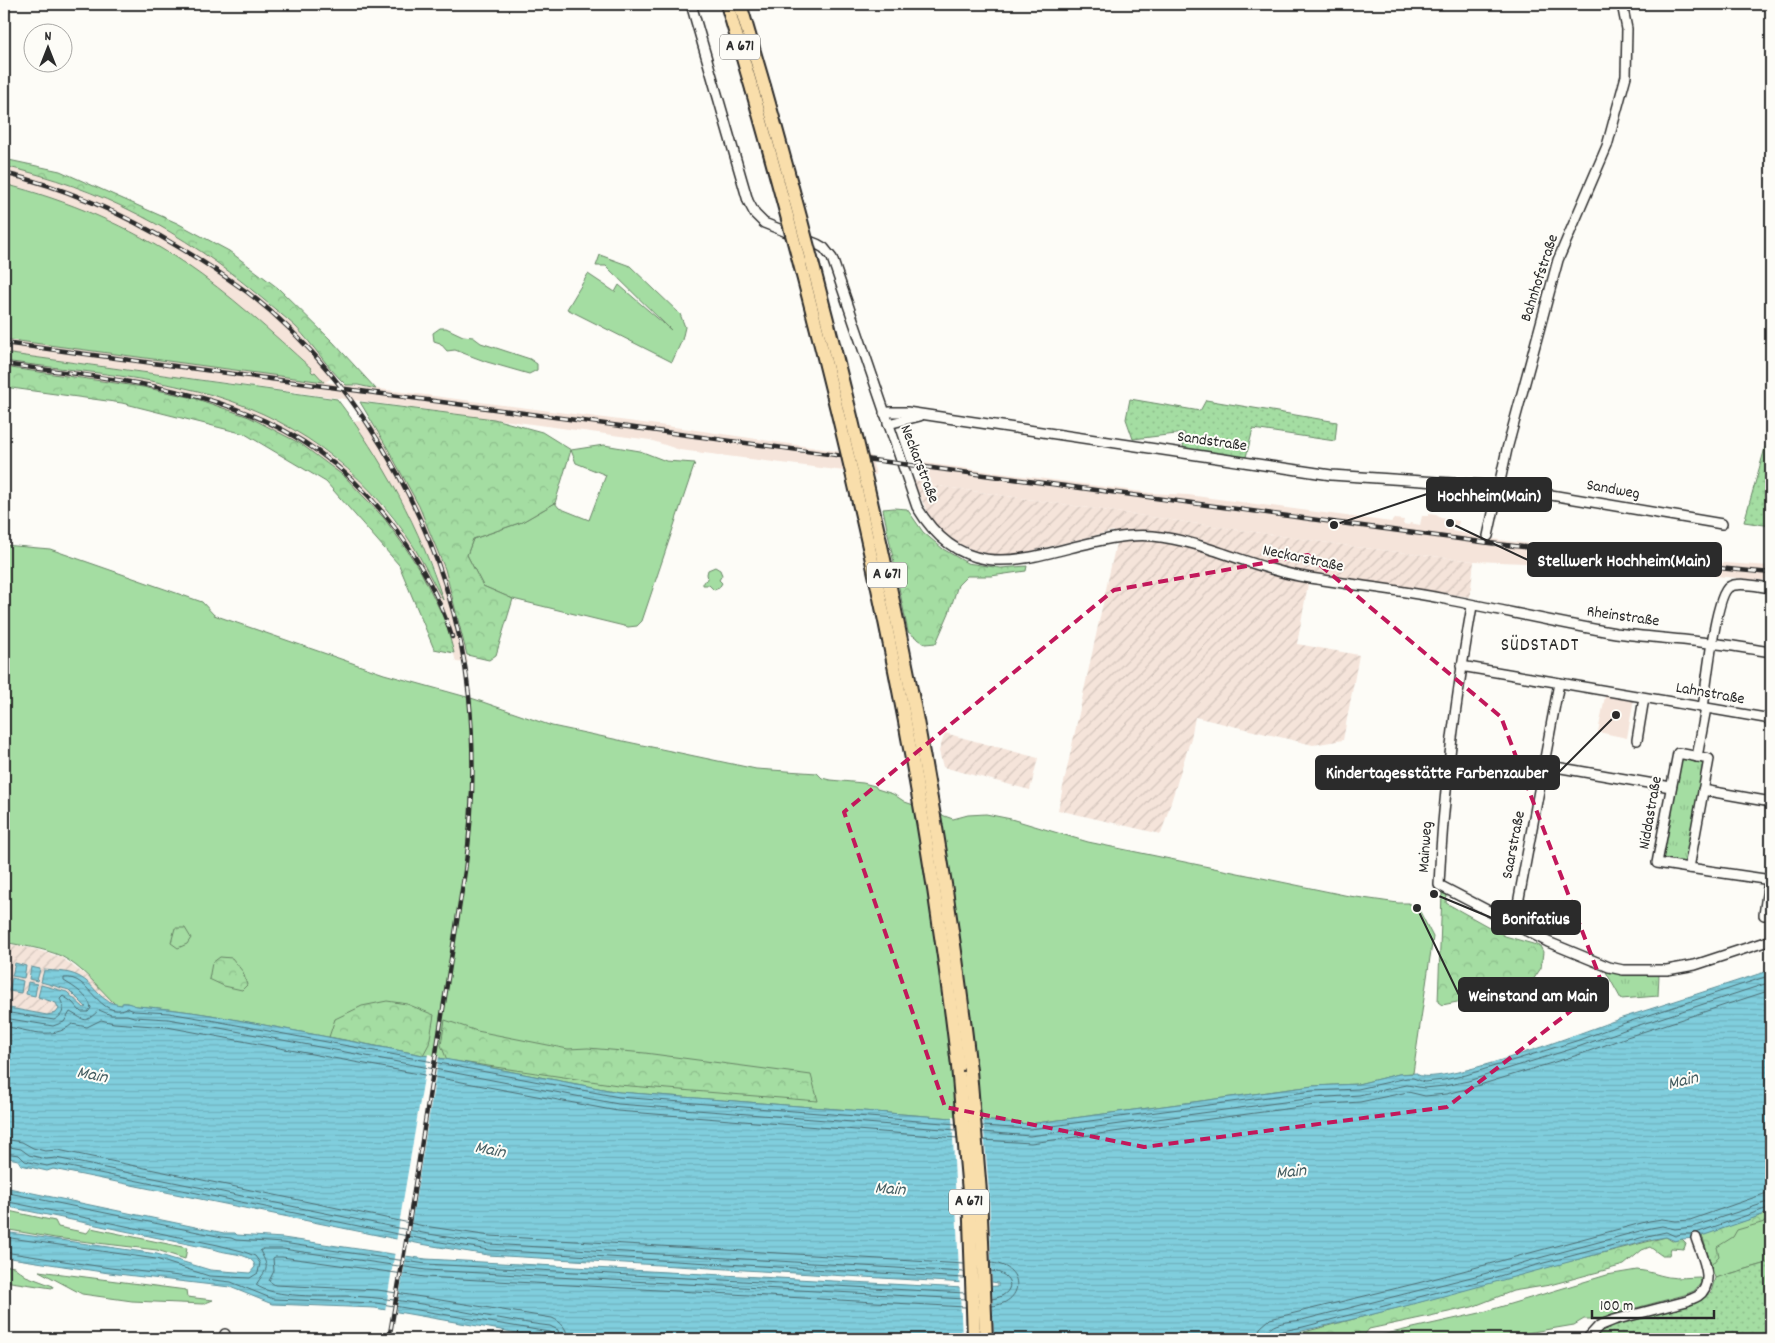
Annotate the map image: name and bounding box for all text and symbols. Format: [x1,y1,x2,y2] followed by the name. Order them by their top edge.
[22,22,72,72] north arrow
[45,27,52,47] text: N
[720,34,760,60] road number: A 671
[1515,231,1565,325] street label: Bahnhofstraße
[894,422,944,506] street label: Neckarstraße
[1176,426,1248,458] street label: Sandstraße
[1585,474,1641,506] street label: Sandweg
[1427,478,1551,511] callout: Hochheim(Main)
[1437,485,1541,510] text: Hochheim(Main)
[1260,539,1346,579] street label: Neckarstraße
[1528,543,1721,576] callout: Stellwerk Hochheim(Main)
[1538,550,1711,575] text: Stellwerk Hochheim(Main)
[867,562,907,588] road number: A 671
[1585,601,1661,633] street label: Rheinstraße
[1501,633,1579,660] district label: SÜDSTADT
[1674,677,1746,711] street label: Lahnstraße
[1316,756,1559,789] callout: Kindertagesstätte Farbenzauber
[1326,762,1549,787] text: Kindertagesstätte Farbenzauber
[1633,775,1669,851] street label: Niddastraße
[1496,809,1532,881] street label: Saarstraße
[1413,820,1439,874] street label: Mainweg
[1492,901,1580,934] callout: Bonifatius
[1502,908,1571,933] text: Bonifatius
[1459,978,1608,1011] callout: Weinstand am Main
[1469,985,1597,1010] text: Weinstand am Main
[75,1061,110,1091] water label: Main
[1665,1066,1702,1098] water label: Main
[473,1136,508,1166] water label: Main
[1274,1159,1308,1187] water label: Main
[874,1176,907,1204] water label: Main
[949,1190,989,1214] road number: A 671
[1592,1288,1715,1320] scale bar
[1600,1296,1633,1318] text: 100 m

